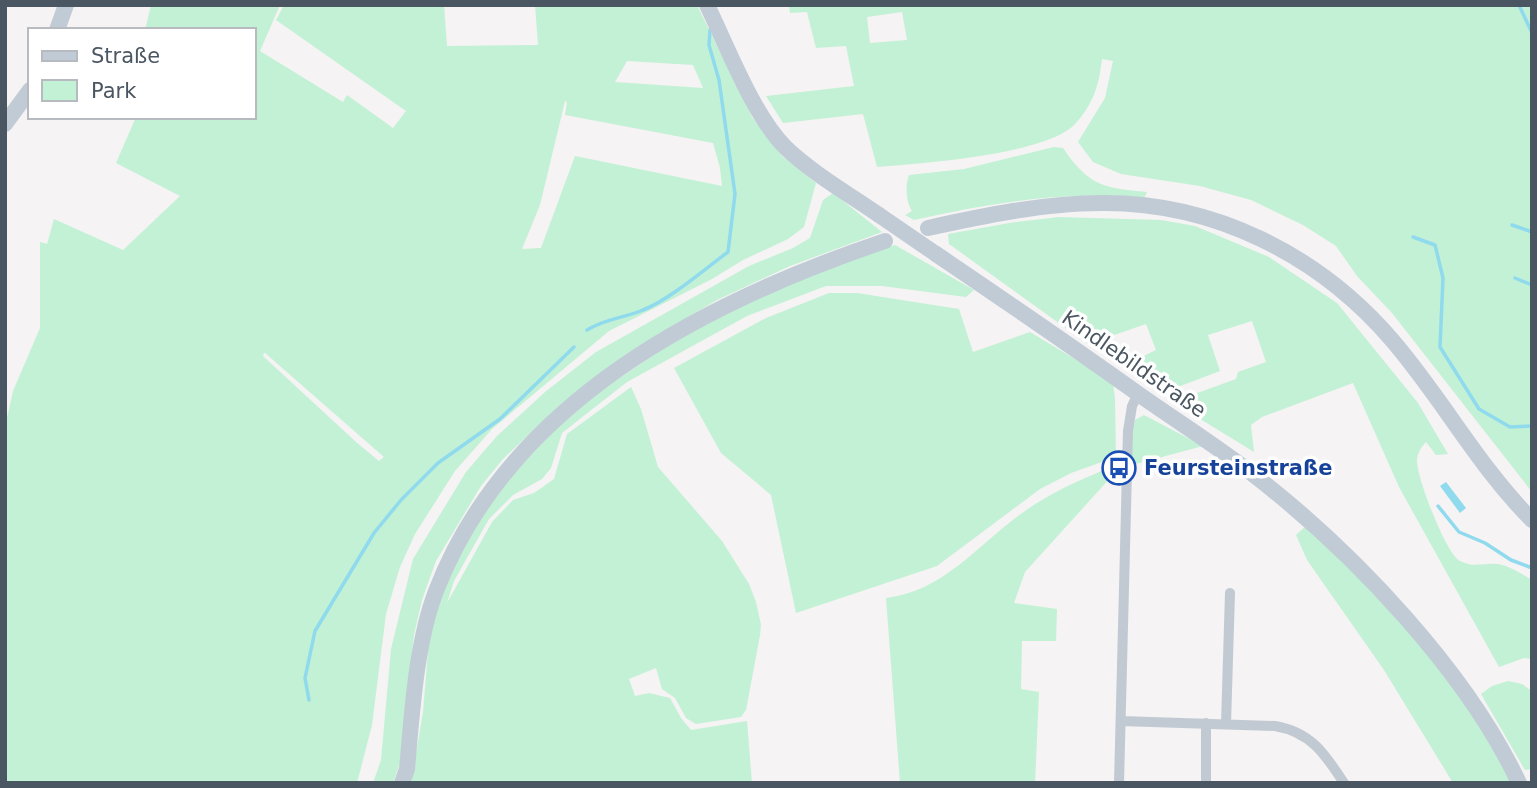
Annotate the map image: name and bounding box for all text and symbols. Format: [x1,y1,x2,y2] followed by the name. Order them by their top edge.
[28,28,256,119] legend
[91,44,160,68] text: Straße
[91,79,137,103] text: Park
[1057,305,1211,423] street label: Kindlebildstraße
[1100,449,1138,487] bus stop icon: Feursteinstraße
[1144,456,1332,480] place label: Feursteinstraße

